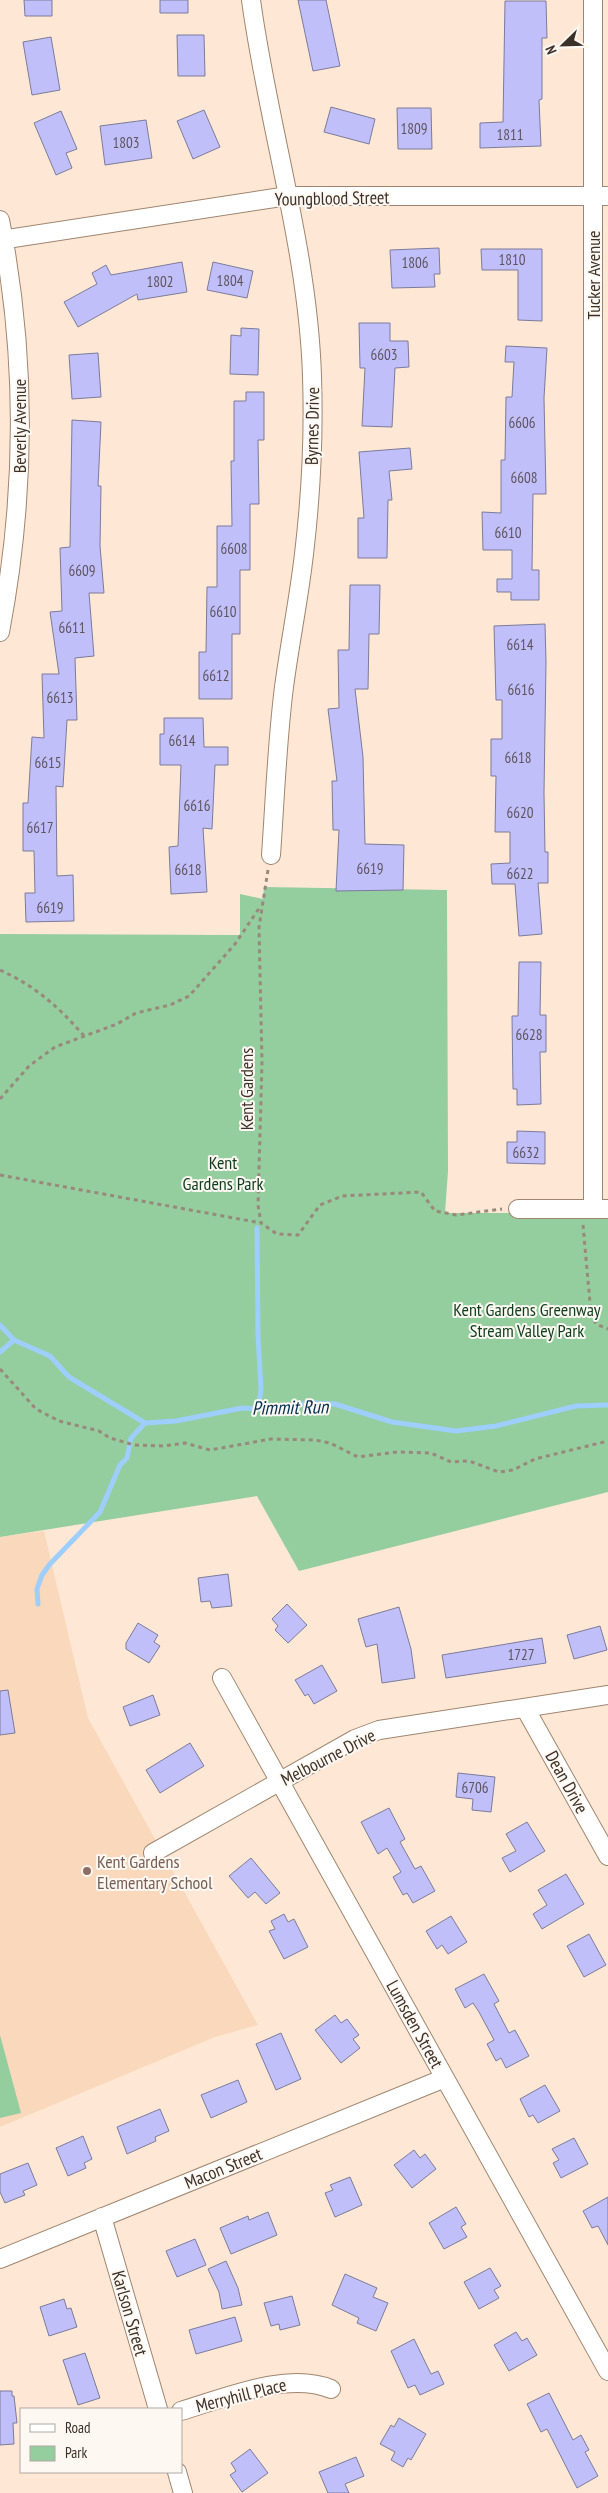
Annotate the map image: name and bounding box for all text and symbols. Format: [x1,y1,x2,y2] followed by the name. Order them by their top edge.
[538,20,588,70] north arrow
[541,43,561,57] text: N
[400,119,428,138] house number: 1809
[496,125,524,144] house number: 1811
[112,133,140,152] house number: 1803
[275,186,390,210] street label: Youngblood Street
[582,231,605,319] street label: Tucker Avenue
[498,250,526,269] house number: 1810
[401,253,429,272] house number: 1806
[216,271,244,290] house number: 1804
[146,272,174,291] house number: 1802
[370,345,398,364] house number: 6603
[8,379,31,473] street label: Beverly Avenue
[300,387,324,465] street label: Byrnes Drive
[508,413,536,432] house number: 6606
[510,468,538,487] house number: 6608
[494,523,522,542] house number: 6610
[220,539,248,558] house number: 6608
[68,561,96,580] house number: 6609
[209,602,237,621] house number: 6610
[58,618,86,637] house number: 6611
[506,635,534,654] house number: 6614
[202,666,230,685] house number: 6612
[507,680,535,699] house number: 6616
[46,688,74,707] house number: 6613
[168,731,196,750] house number: 6614
[504,748,532,767] house number: 6618
[34,753,62,772] house number: 6615
[183,796,211,815] house number: 6616
[506,803,534,822] house number: 6620
[26,818,54,837] house number: 6617
[356,859,384,878] house number: 6619
[174,860,202,879] house number: 6618
[506,864,534,883] house number: 6622
[36,898,64,917] house number: 6619
[515,1025,543,1044] house number: 6628
[235,1048,258,1130] street label: Kent Gardens
[512,1143,540,1162] house number: 6632
[183,1151,263,1195] park label: Kent Gardens Park
[453,1298,601,1342] park label: Kent Gardens Greenway Stream Valley Park
[252,1394,330,1420] water label: Pimmit Run
[507,1645,535,1664] house number: 1727
[277,1723,379,1791] street label: Melbourne Drive
[540,1746,594,1818] street label: Dean Drive
[461,1778,489,1797] house number: 6706
[97,1850,213,1894] place label: Kent Gardens Elementary School
[81,1865,93,1877] marker: Kent Gardens Elementary School
[381,1976,449,2072] street label: Lumsden Street
[181,2142,265,2194] street label: Macon Street
[107,2268,153,2358] street label: Karlson Street
[193,2373,289,2417] street label: Merryhill Place
[20,2408,182,2473] legend
[65,2418,91,2437] text: Road
[65,2443,87,2462] text: Park

